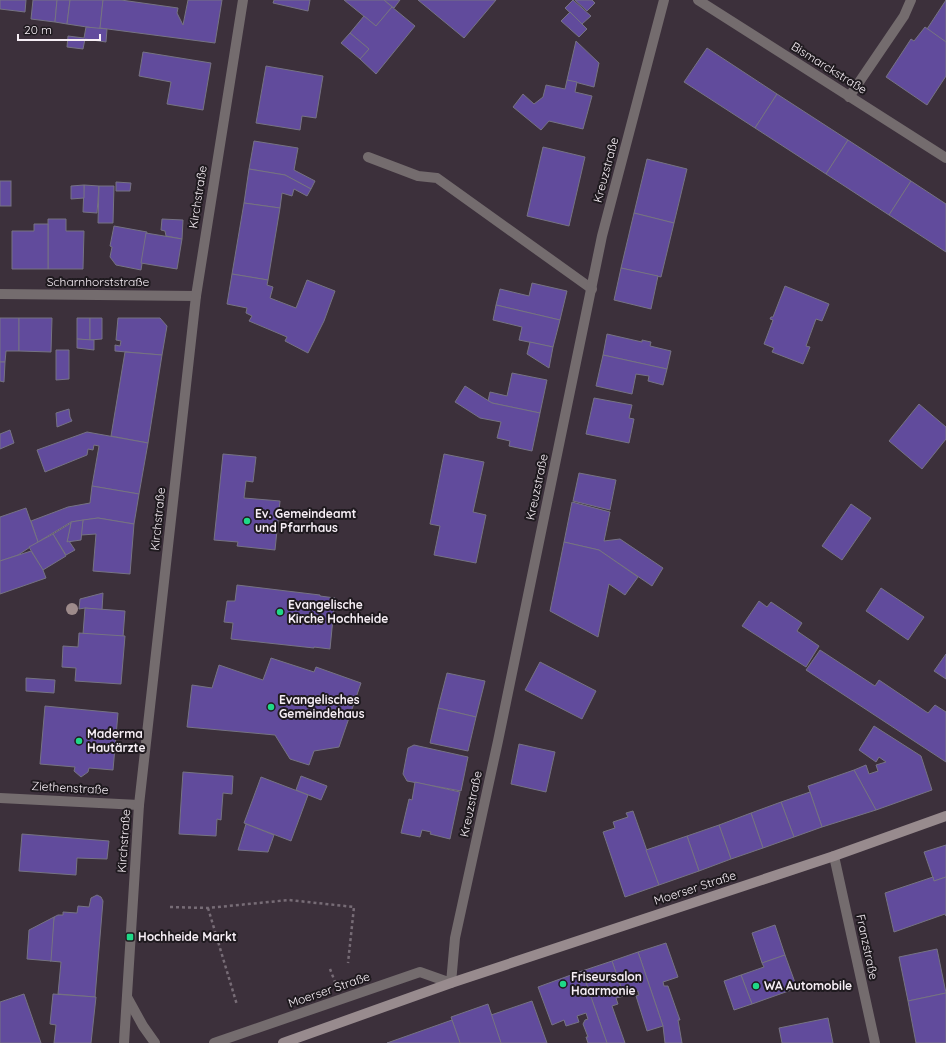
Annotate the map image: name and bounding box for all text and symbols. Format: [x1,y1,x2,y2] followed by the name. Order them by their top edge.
[18,16,100,42] scale bar
[24,22,52,37] text: 20 m
[789,38,870,97] street label: Bismarckstraße
[590,135,622,204] street label: Kreuzstraße
[185,164,210,229] street label: Kirchstraße
[47,274,150,289] street label: Scharnhorststraße
[522,452,551,521] street label: Kreuzstraße
[147,486,168,551] street label: Kirchstraße
[255,506,357,535] place label: Ev. Gemeindeamt und Pfarrhaus
[242,516,252,526] marker: Ev. Gemeindeamt und Pfarrhaus
[288,597,388,626] place label: Evangelische Kirche Hochheide
[275,607,285,617] marker: Evangelische Kirche Hochheide
[279,692,365,721] place label: Evangelisches Gemeindehaus
[266,702,276,712] marker: Evangelisches Gemeindehaus
[87,726,145,755] place label: Maderma Hautärzte
[74,736,84,746] marker: Maderma Hautärzte
[456,769,485,838] street label: Kreuzstraße
[31,778,109,797] street label: Ziethenstraße
[114,809,133,873] street label: Kirchstraße
[652,867,738,908] street label: Moerser Straße
[853,913,882,981] street label: Franzstraße
[138,929,237,944] place label: Hochheide Markt
[125,932,135,942] marker: Hochheide Markt
[286,968,372,1011] street label: Moerser Straße
[571,969,642,998] place label: Friseursalon Haarmonie
[764,978,852,993] place label: WA Automobile
[558,979,568,989] marker: Friseursalon Haarmonie
[751,981,761,991] marker: WA Automobile

